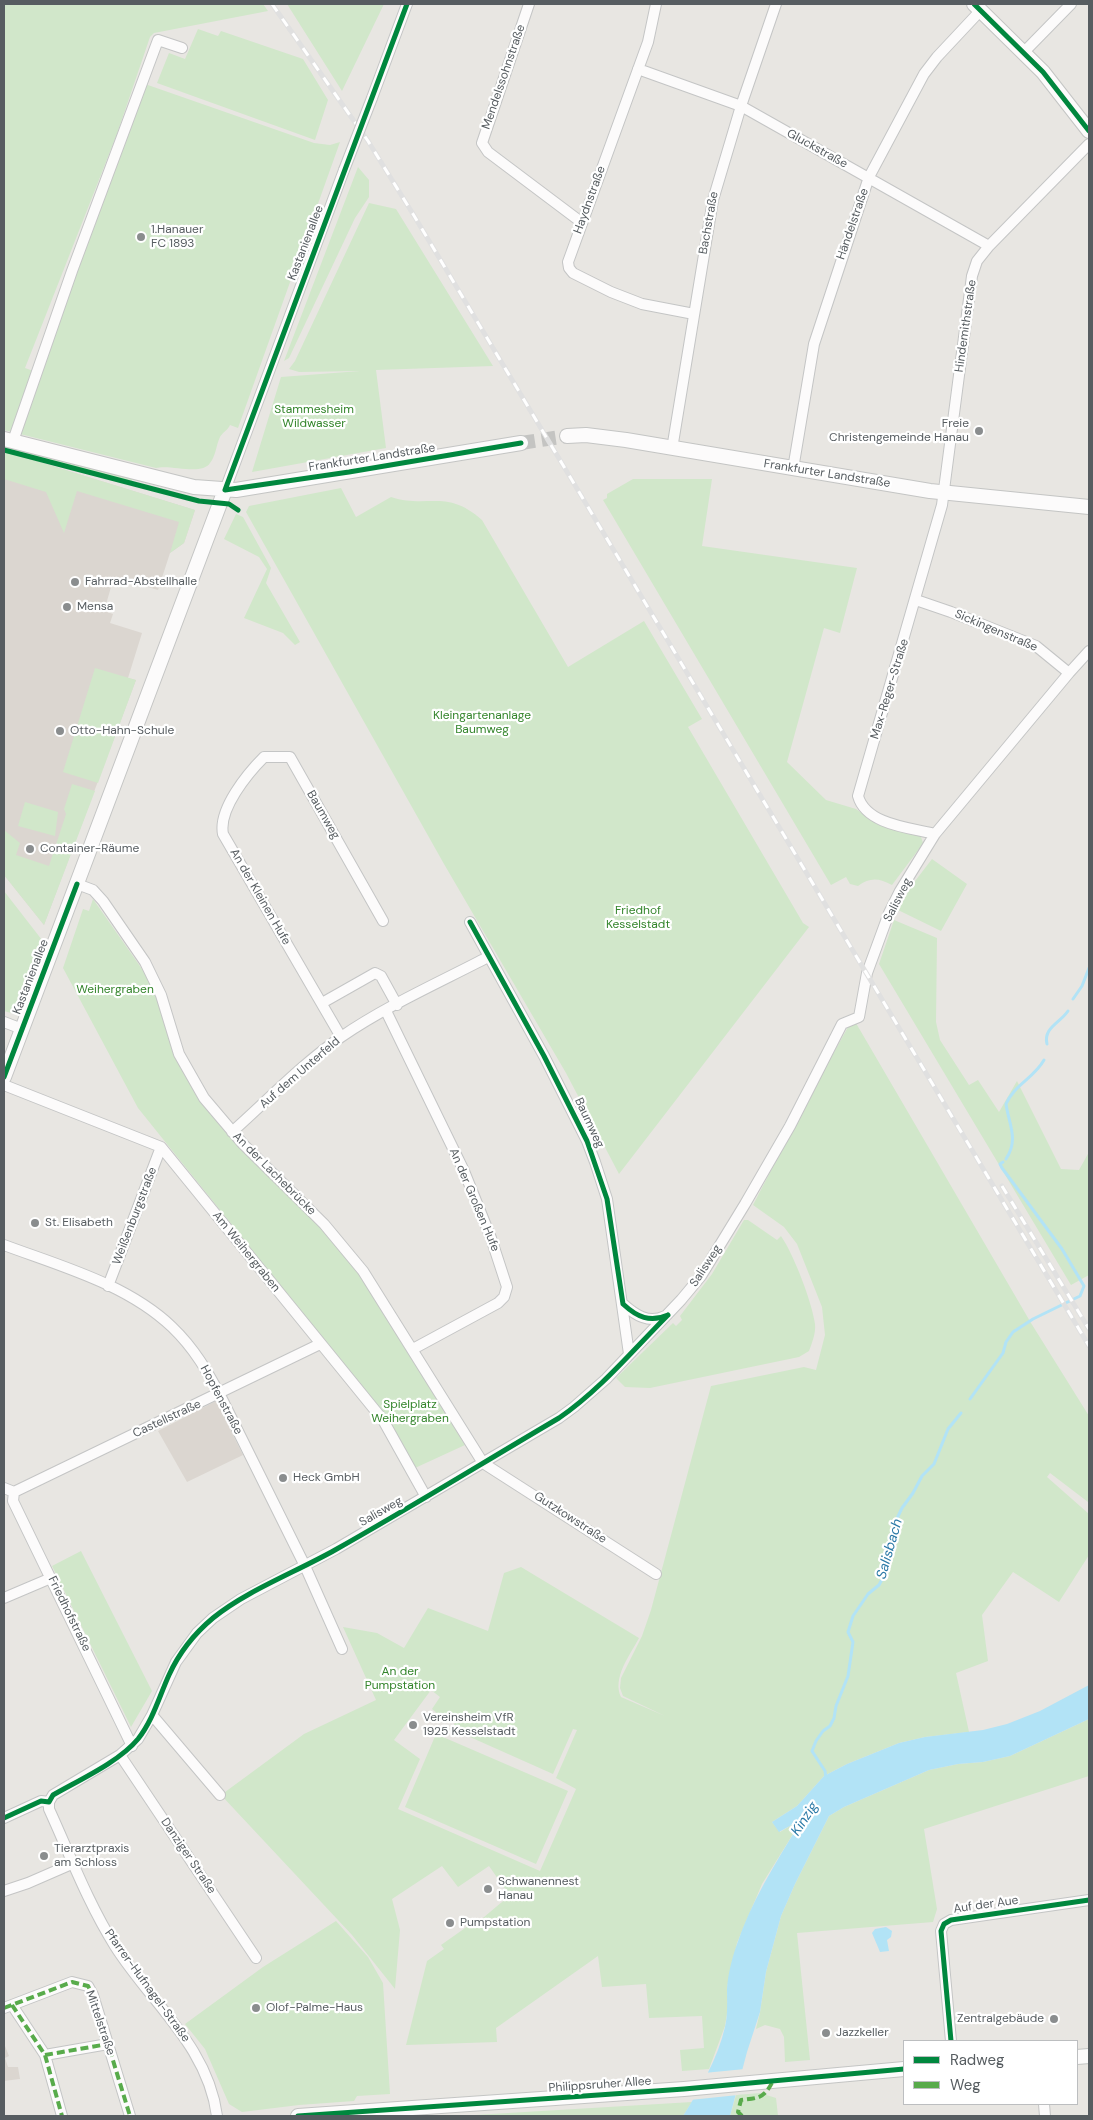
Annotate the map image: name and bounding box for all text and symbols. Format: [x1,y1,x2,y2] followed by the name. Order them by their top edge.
[479,23,529,131] street label: Mendelssohnstraße
[784,126,850,172] street label: Gluckstraße
[571,164,609,236] street label: Haydnstraße
[834,186,872,262] street label: Händelstraße
[696,190,722,256] street label: Bachstraße
[285,203,327,283] street label: Kastanienallee
[151,223,203,251] place label: 1.Hanauer FC 1893
[135,231,147,243] marker: 1.Hanauer FC 1893
[952,279,980,373] street label: Hindemithstraße
[274,403,354,431] park label: Stammesheim Wildwasser
[829,417,969,445] place label: Freie Christengemeinde Hanau
[973,425,985,437] marker: Freie Christengemeinde Hanau
[308,441,436,475] street label: Frankfurter Landstraße
[763,457,891,491] street label: Frankfurter Landstraße
[85,575,197,589] place label: Fahrrad-Abstellhalle
[69,576,81,588] marker: Fahrrad-Abstellhalle
[77,600,113,614] place label: Mensa
[61,601,73,613] marker: Mensa
[952,607,1040,655] street label: Sickingenstraße
[868,637,912,741] street label: Max-Reger-Straße
[433,709,531,737] park label: Kleingartenanlage Baumweg
[70,724,174,738] place label: Otto-Hahn-Schule
[54,725,66,737] marker: Otto-Hahn-Schule
[303,788,343,842] street label: Baumweg
[40,842,139,856] place label: Container-Räume
[24,843,36,855] marker: Container-Räume
[227,846,293,948] street label: An der Kleinen Hufe
[881,876,915,924] street label: Salisweg
[606,904,670,932] park label: Friedhof Kesselstadt
[10,937,52,1017] street label: Kastanienallee
[76,983,154,997] park label: Weihergraben
[257,1034,343,1112] street label: Auf dem Unterfeld
[571,1096,607,1150] street label: Baumweg
[229,1129,319,1219] street label: An der Lachebrücke
[446,1146,502,1254] street label: An der Großen Hufe
[110,1165,160,1267] street label: Weißenburgstraße
[209,1209,283,1295] street label: Am Weihergraben
[45,1216,113,1230] place label: St. Elisabeth
[29,1217,41,1229] marker: St. Elisabeth
[687,1242,725,1290] street label: Salisweg
[197,1363,245,1437] street label: Hopfenstraße
[131,1397,203,1441] street label: Castellstraße
[371,1398,449,1426] park label: Spielplatz Weihergraben
[293,1471,360,1485] place label: Heck GmbH
[277,1472,289,1484] marker: Heck GmbH
[531,1489,609,1547] street label: Gutzkowstraße
[357,1494,405,1530] street label: Salisweg
[873,1517,907,1581] water label: Salisbach
[45,1574,93,1654] street label: Friedhofstraße
[365,1665,435,1693] park label: An der Pumpstation
[423,1711,516,1739] place label: Vereinsheim VfR 1925 Kesselstadt
[407,1719,419,1731] marker: Vereinsheim VfR 1925 Kesselstadt
[788,1799,822,1839] water label: Kinzig
[157,1815,219,1897] street label: Danziger Straße
[54,1842,129,1870] place label: Tierarztpraxis am Schloss
[38,1850,50,1862] marker: Tierarztpraxis am Schloss
[498,1875,579,1903] place label: Schwanennest Hanau
[482,1883,494,1895] marker: Schwanennest Hanau
[953,1893,1019,1917] street label: Auf der Aue
[460,1916,530,1930] place label: Pumpstation
[444,1917,456,1929] marker: Pumpstation
[101,1927,193,2045] street label: Pfarrer-Hufnagel-Straße
[82,1989,118,2057] street label: Mittelstraße
[266,2001,363,2015] place label: Olof-Palme-Haus
[250,2002,262,2014] marker: Olof-Palme-Haus
[957,2012,1044,2026] place label: Zentralgebäude
[1048,2013,1060,2025] marker: Zentralgebäude
[836,2026,889,2040] place label: Jazzkeller
[820,2027,832,2039] marker: Jazzkeller
[903,2040,1078,2105] legend
[950,2050,1004,2070] text: Radweg
[548,2074,652,2096] street label: Philippsruher Allee
[950,2075,981,2095] text: Weg

